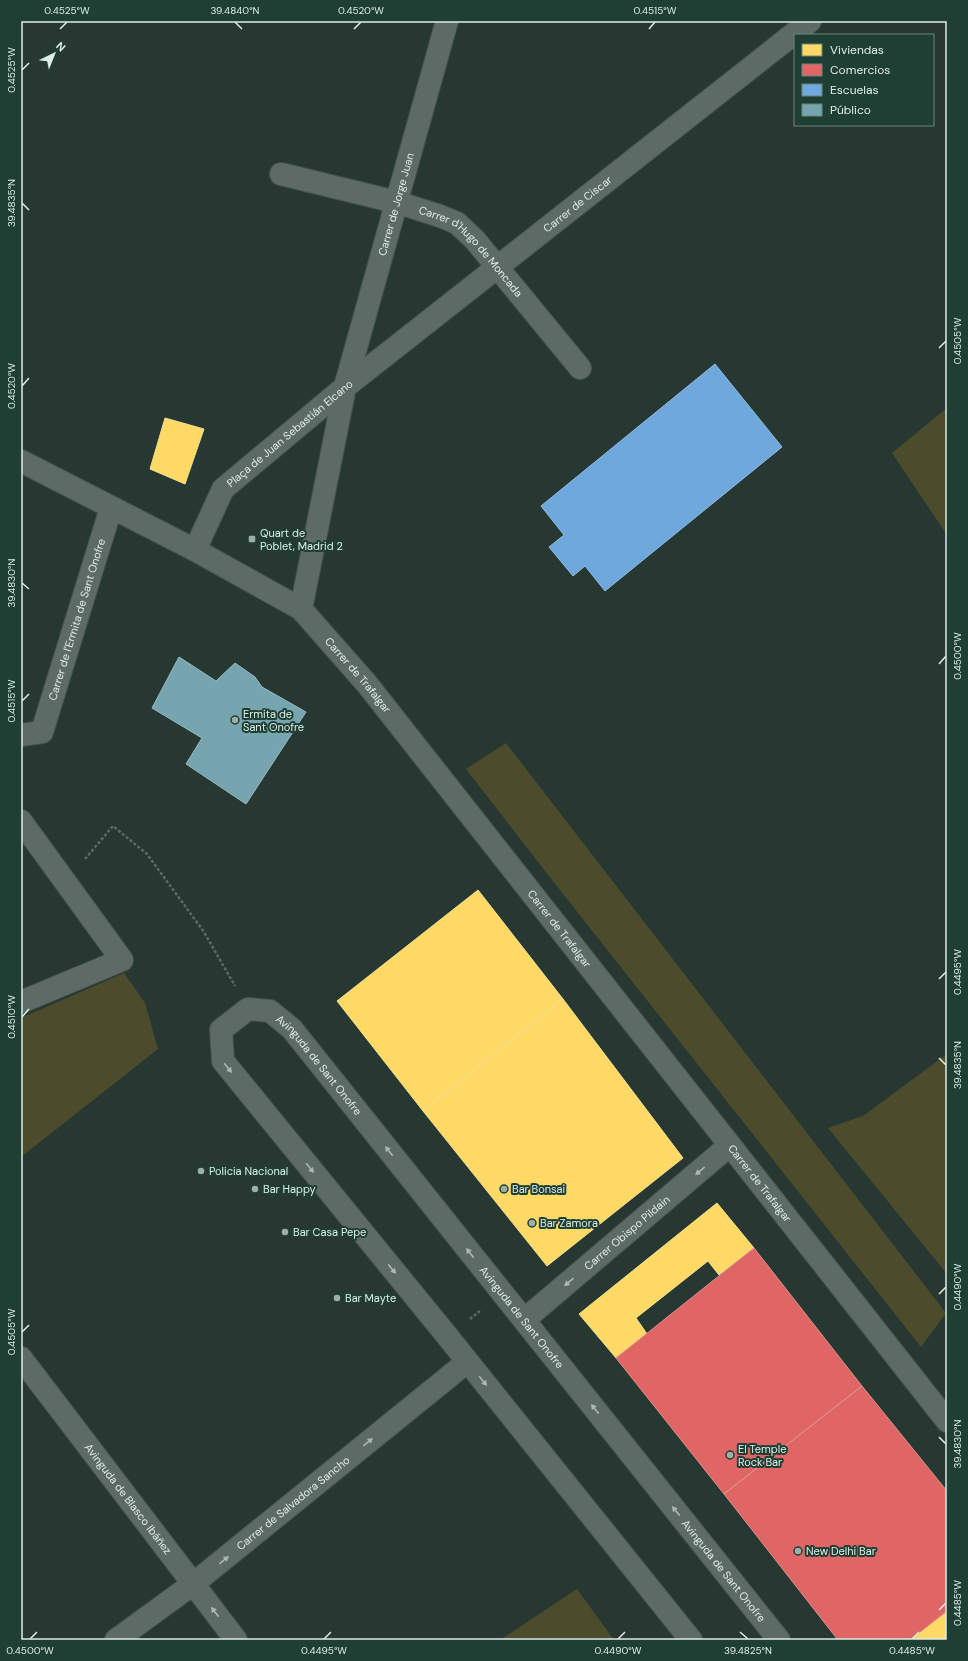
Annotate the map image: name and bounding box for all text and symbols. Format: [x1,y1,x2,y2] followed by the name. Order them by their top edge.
[44,4,90,17] text: 0.4525°W
[211,4,260,17] text: 39.4840°N
[338,4,384,17] text: 0.4520°W
[634,4,677,17] text: 0.4515°W
[34,34,74,74] north arrow
[794,34,934,126] legend
[53,39,69,55] text: N
[830,42,884,58] text: Viviendas
[5,47,18,93] text: 0.4525°W
[830,62,890,78] text: Comercios
[830,82,879,98] text: Escuelas
[830,102,871,118] text: Público
[375,151,417,257] street label: Carrer de Jorge Juan
[540,173,615,235] street label: Carrer de Ciscar
[5,179,18,227] text: 39.4835°N
[417,203,526,300] street label: Carrer d'Hugo de Moncada
[951,317,964,364] text: 0.4505°W
[5,363,18,409] text: 0.4520°W
[224,377,356,490] street label: Plaça de Juan Sebastián Elcano
[260,526,343,553] place label: Quart de Poblet, Madrid 2
[247,534,257,544] marker: Quart de Poblet, Madrid 2
[45,537,108,702] street label: Carrer de l'Ermita de Sant Onofre
[5,559,18,607] text: 39.4830°N
[951,632,964,680] text: 0.4500°W
[322,634,394,716] street label: Carrer de Trafalgar
[5,679,18,722] text: 0.4515°W
[243,707,304,734] place label: Ermita de Sant Onofre
[230,715,240,725] marker: Ermita de Sant Onofre
[525,887,594,970] street label: Carrer de Trafalgar
[951,949,964,995] text: 0.4495°W
[5,995,18,1039] text: 0.4510°W
[273,1012,365,1118] street label: Avinguda de Sant Onofre
[951,1041,964,1089] text: 39.4835°N
[223,1062,232,1073] one-way arrow
[725,1142,795,1225] street label: Carrer de Trafalgar
[385,1146,394,1157] one-way arrow
[306,1163,314,1174] one-way arrow
[209,1164,288,1178] place label: Policia Nacional
[196,1166,206,1176] marker: Policia Nacional
[695,1166,705,1175] one-way arrow
[263,1182,316,1196] place label: Bar Happy
[512,1182,565,1196] place label: Bar Bonsai
[250,1184,260,1194] marker: Bar Happy
[499,1184,509,1194] marker: Bar Bonsai
[581,1192,673,1273] street label: Carrer Obispo Pildain
[540,1216,598,1230] place label: Bar Zamora
[527,1218,537,1228] marker: Bar Zamora
[293,1225,366,1239] place label: Bar Casa Pepe
[280,1227,290,1237] marker: Bar Casa Pepe
[466,1247,474,1258] one-way arrow
[477,1263,567,1371] street label: Avinguda de Sant Onofre
[951,1263,964,1310] text: 0.4490°W
[388,1264,397,1274] one-way arrow
[564,1278,574,1287] one-way arrow
[345,1291,396,1305] place label: Bar Mayte
[332,1293,342,1303] marker: Bar Mayte
[5,1308,18,1355] text: 0.4505°W
[479,1375,487,1386] one-way arrow
[590,1404,599,1415] one-way arrow
[951,1420,964,1468] text: 39.4830°N
[362,1438,373,1447] one-way arrow
[82,1441,175,1557] street label: Avinguda de Blasco Ibáñez
[738,1442,786,1469] place label: El Temple Rock Bar
[725,1450,735,1460] marker: El Temple Rock Bar
[234,1453,353,1553] street label: Carrer de Salvadora Sancho
[671,1505,680,1516] one-way arrow
[679,1517,769,1625] street label: Avinguda de Sant Onofre
[806,1544,876,1558] place label: New Delhi Bar
[793,1546,803,1556] marker: New Delhi Bar
[218,1555,229,1564] one-way arrow
[951,1580,964,1626] text: 0.4485°W
[210,1607,219,1618] one-way arrow
[6,1644,54,1657] text: 0.4500°W
[301,1644,347,1657] text: 0.4495°W
[595,1644,642,1657] text: 0.4490°W
[724,1644,772,1657] text: 39.4825°N
[889,1644,935,1657] text: 0.4485°W

